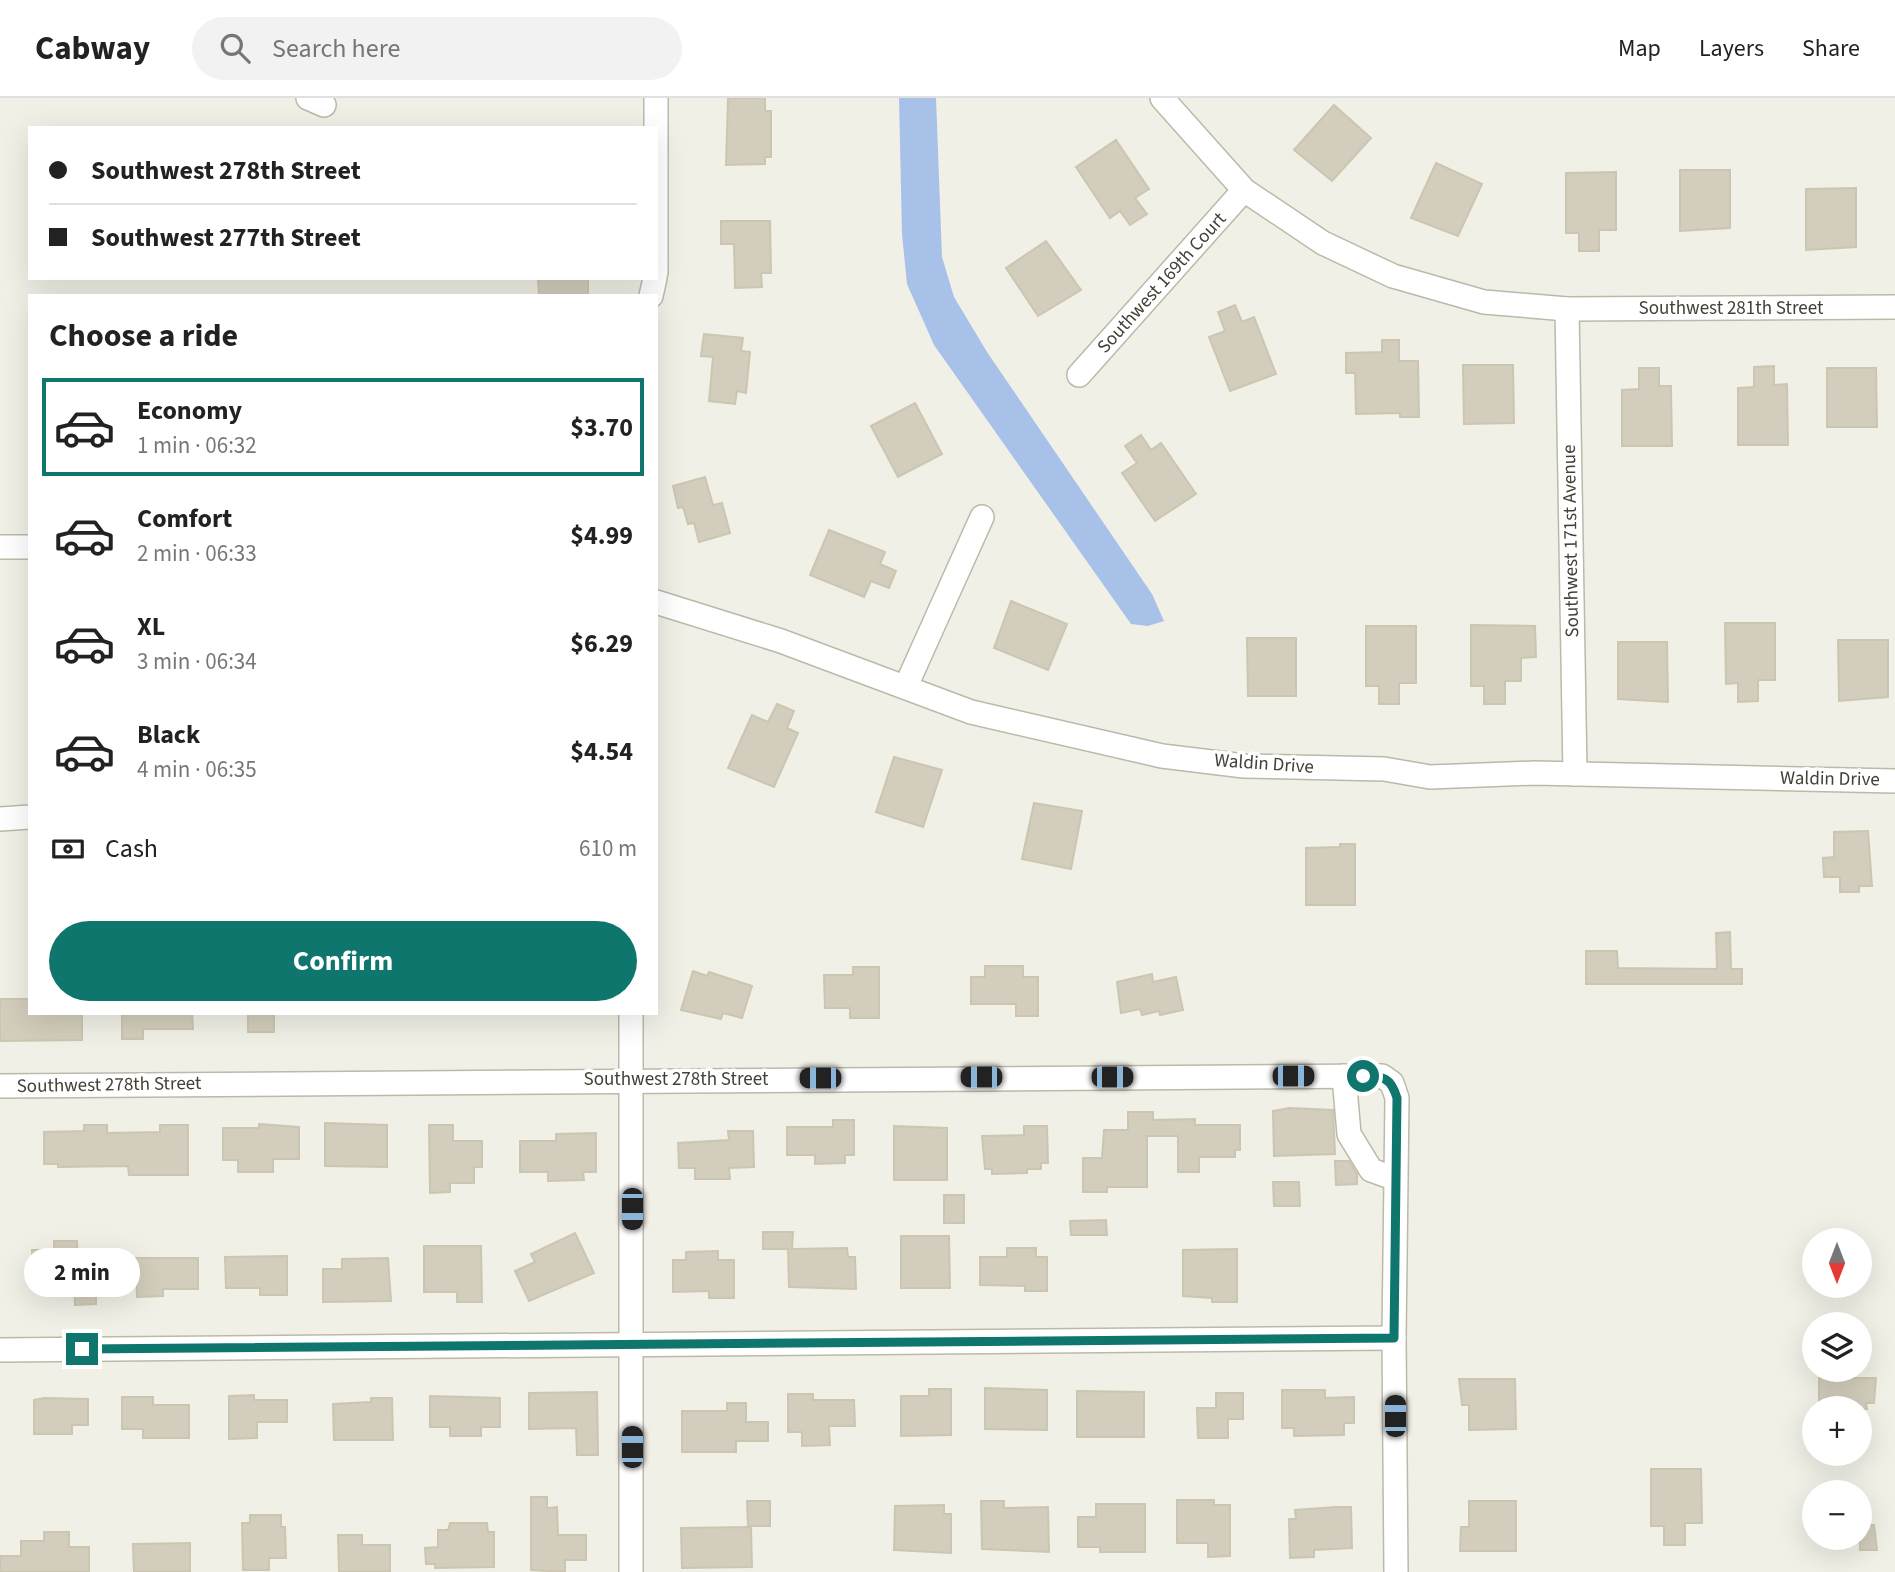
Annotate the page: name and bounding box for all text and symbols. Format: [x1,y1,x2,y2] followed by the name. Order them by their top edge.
[192,17,682,80] search box
[35,25,150,72] text: Cabway
[216,29,254,67] icon: search
[272,30,400,67] text: Search here
[1618,31,1661,66] text: Map
[1699,31,1764,66] text: Layers
[1802,31,1860,66] text: Share
[91,152,361,189] text: Southwest 278th Street
[1091,206,1233,360] street label: Southwest 169th Court
[91,219,361,256] text: Southwest 277th Street
[1639,295,1824,322] street label: Southwest 281th Street
[49,313,238,359] text: Choose a ride
[137,392,242,429] text: Economy
[53,396,116,459] icon: car
[570,409,633,446] text: $3.70
[137,429,257,462] text: 1 min · 06:32
[1556,444,1586,638] street label: Southwest 171st Avenue
[137,500,232,537] text: Comfort
[53,504,116,567] icon: car
[570,517,633,554] text: $4.99
[137,537,257,570] text: 2 min · 06:33
[137,608,165,645] text: XL
[53,612,116,675] icon: car
[570,625,633,662] text: $6.29
[137,645,257,678] text: 3 min · 06:34
[137,716,200,753] text: Black
[53,720,116,783] icon: car
[570,733,633,770] text: $4.54
[1213,747,1315,781] street label: Waldin Drive
[137,753,257,786] text: 4 min · 06:35
[1780,765,1880,793] street label: Waldin Drive
[49,830,87,868] icon: cash
[105,830,158,867] text: Cash
[579,832,637,865] text: 610 m
[49,921,637,1001] button: Confirm
[1347,1060,1379,1092] route start
[584,1066,769,1093] street label: Southwest 278th Street
[1273,1066,1315,1087] car
[961,1067,1003,1088] car
[1092,1067,1134,1088] car
[800,1068,842,1089] car
[16,1070,202,1100] street label: Southwest 278th Street
[622,1188,643,1230] car
[1802,1228,1872,1298] north arrow
[1802,1228,1872,1550] map controls
[24,1248,140,1296] callout: 2 min
[54,1256,110,1289] text: 2 min
[1802,1312,1872,1382] button: layers
[66,1333,98,1365] route end
[1385,1395,1406,1437] car
[1802,1396,1872,1466] button: +
[622,1426,643,1468] car
[1802,1480,1872,1550] button: −

